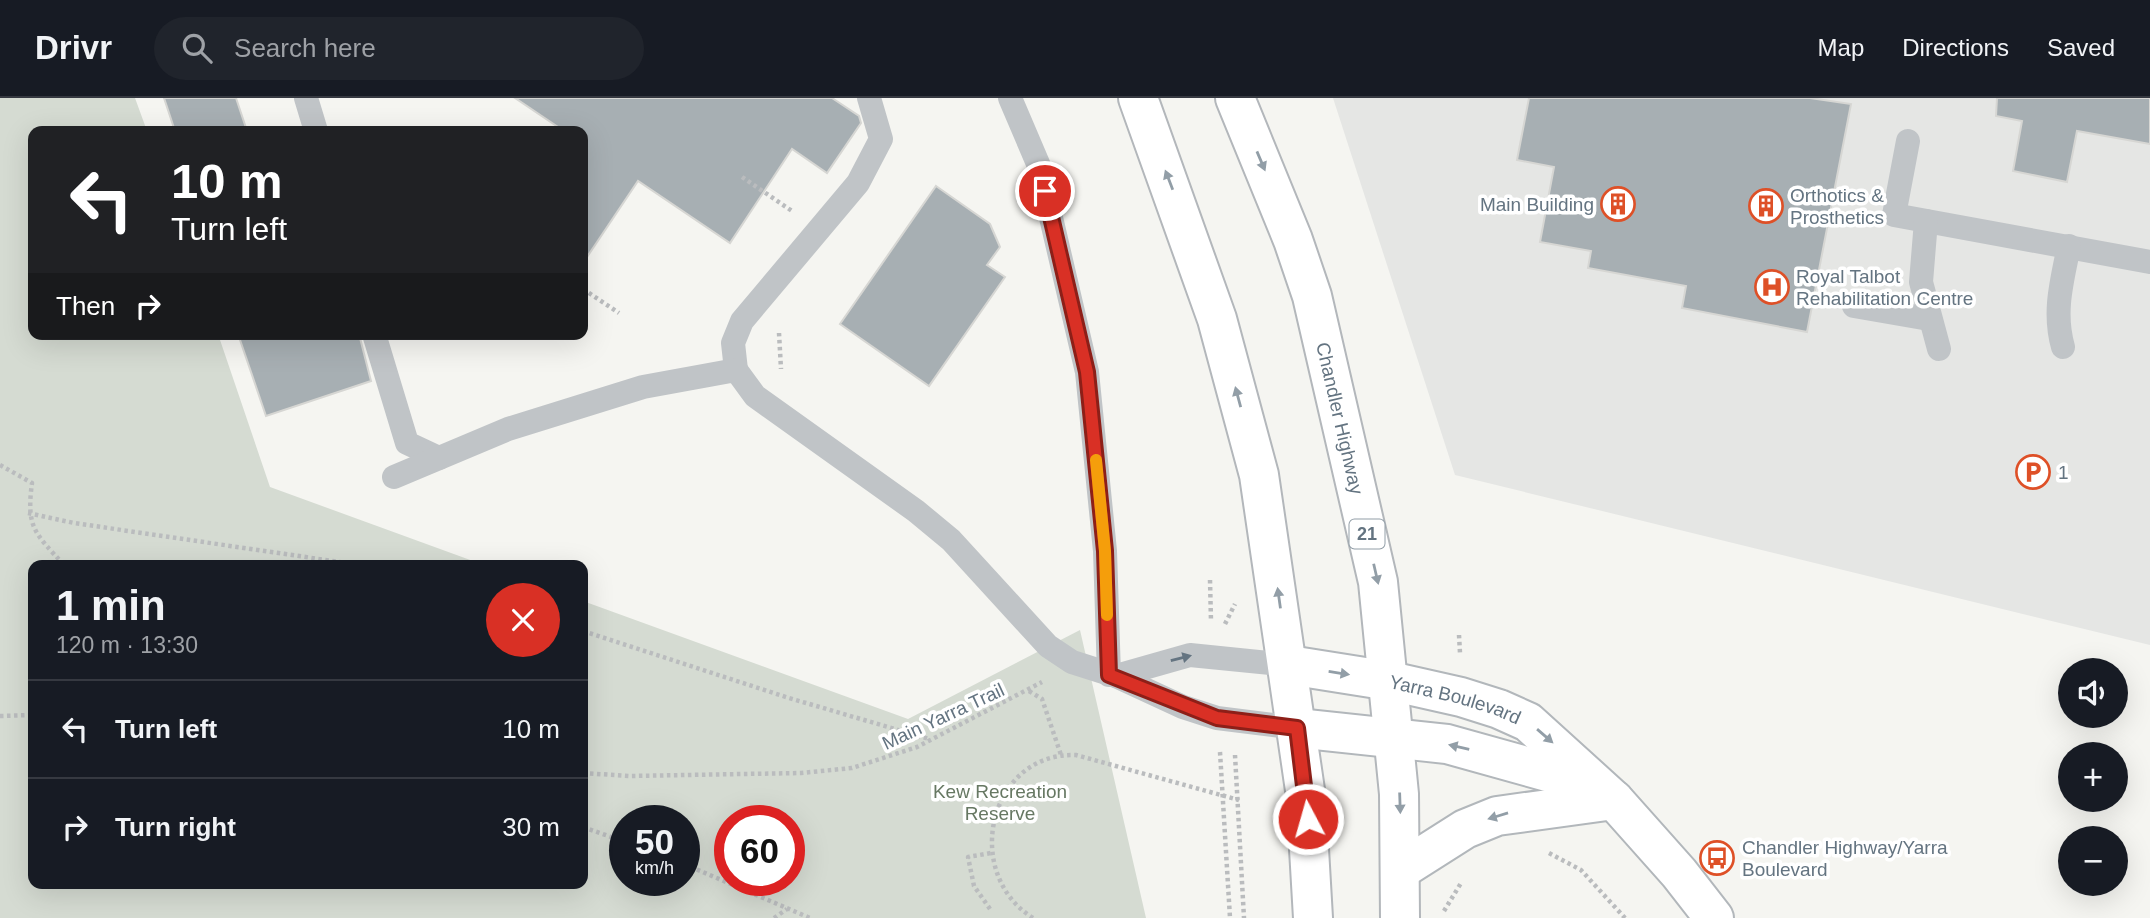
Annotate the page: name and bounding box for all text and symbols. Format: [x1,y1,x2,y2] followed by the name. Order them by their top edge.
[154,17,644,80] search box
[35,29,112,66] text: Drivr
[178,29,216,67] icon: search
[234,33,376,63] text: Search here
[1818,34,1864,61] text: Map
[1902,34,2009,61] text: Directions
[2047,34,2115,61] text: Saved
[1256,151,1267,172] one-way arrow
[56,154,147,245] icon: left
[171,154,283,208] text: 10 m
[1015,161,1075,221] pin
[1163,169,1174,190] one-way arrow
[1026,172,1064,210] icon: arrive
[1599,185,1637,223] building icon: Main Building
[1790,185,1884,228] place label: Orthotics & Prosthetics
[1747,187,1785,225] building icon: Orthotics & Prosthetics
[1480,194,1594,215] place label: Main Building
[171,211,287,247] text: Turn left
[1796,266,1973,309] place label: Royal Talbot Rehabilitation Centre
[1753,268,1791,306] hospital icon: Royal Talbot Rehabilitation Centre
[129,287,167,325] icon: right
[56,291,115,321] text: Then
[1312,340,1368,497] street label: Chandler Highway
[1233,387,1243,408] one-way arrow
[2014,453,2052,491] parking icon: 1
[2058,462,2069,483] place label: 1
[1350,520,1384,548] road number: 21
[1371,563,1382,585] one-way arrow
[56,582,166,629] text: 1 min
[486,583,560,657] button: close
[1274,587,1285,609] one-way arrow
[56,632,198,658] text: 120 m · 13:30
[1171,652,1193,663] one-way arrow
[2058,658,2128,896] map controls
[2058,658,2128,728] button: sound
[1328,668,1350,679] one-way arrow
[1387,671,1524,728] street label: Yarra Boulevard
[879,679,1008,754] street label: Main Yarra Trail
[56,710,94,748] icon: left
[115,714,217,744] text: Turn left
[502,714,560,744] text: 10 m
[1536,728,1553,743] one-way arrow
[1448,741,1470,752] one-way arrow
[2058,742,2128,812] button: +
[933,781,1067,824] park label: Kew Recreation Reserve
[1271,782,1345,856] position arrow
[1394,793,1405,815] one-way arrow
[714,805,805,896] speed limit sign: 60
[56,808,94,846] icon: right
[1488,811,1509,821] one-way arrow
[115,812,236,842] text: Turn right
[502,812,560,842] text: 30 m
[635,822,674,861] text: 50
[2058,826,2128,896] button: −
[1742,837,1948,880] place label: Chandler Highway/Yarra Boulevard
[1698,839,1736,877] bus stop icon: Chandler Highway/Yarra Boulevard
[635,858,674,878] text: km/h

